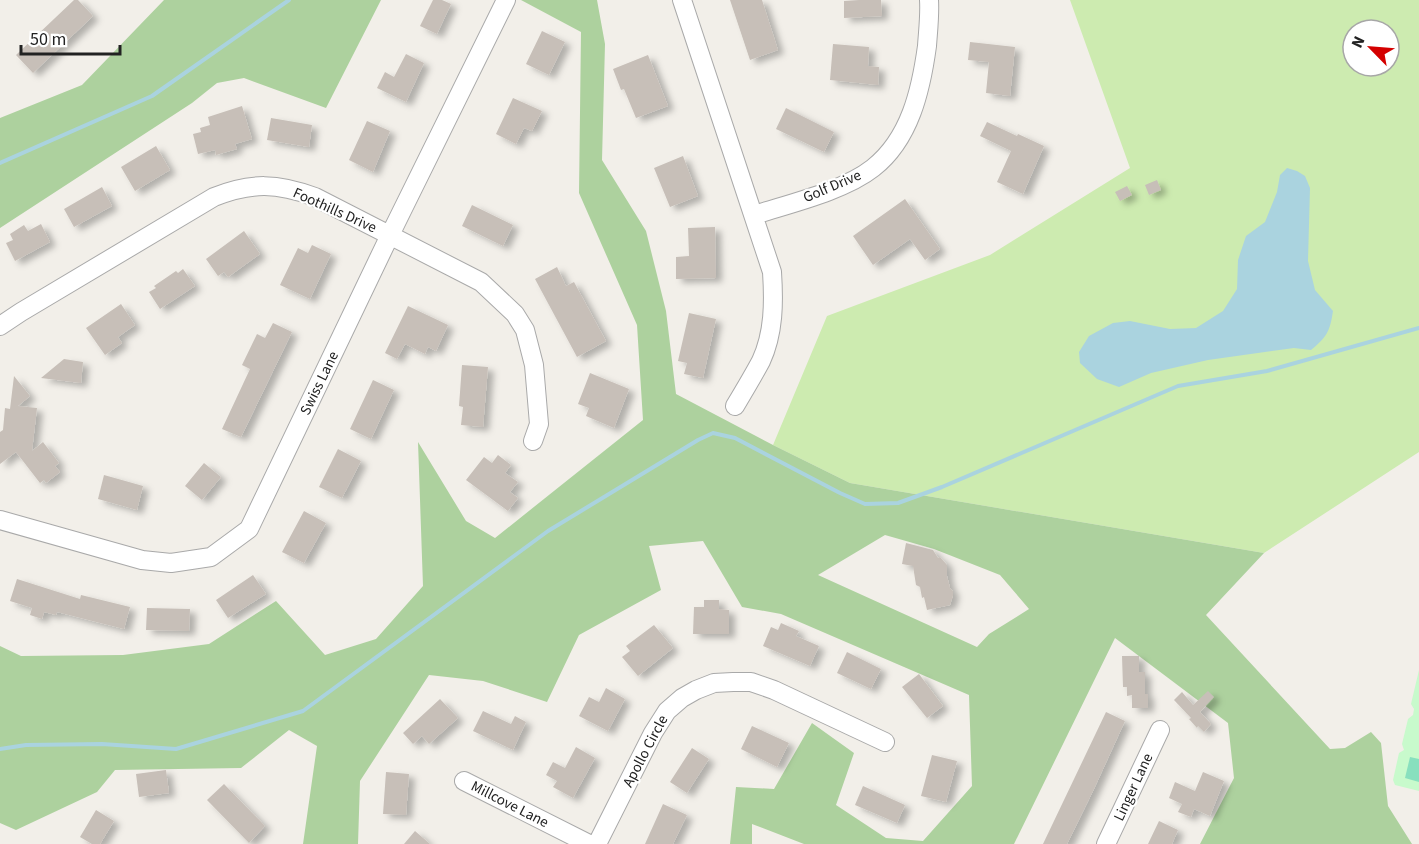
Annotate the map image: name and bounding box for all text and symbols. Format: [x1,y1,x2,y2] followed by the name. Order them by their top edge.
[21,18,120,56] scale bar
[1341,18,1401,78] north arrow
[30,27,66,52] text: 50 m
[1346,33,1371,52] text: N
[800,165,864,208] street label: Golf Drive
[290,183,380,238] street label: Foothills Drive
[295,348,344,419] street label: Swiss Lane
[618,712,673,791] street label: Apollo Circle
[1109,750,1158,825] street label: Linger Lane
[467,776,552,833] street label: Millcove Lane

